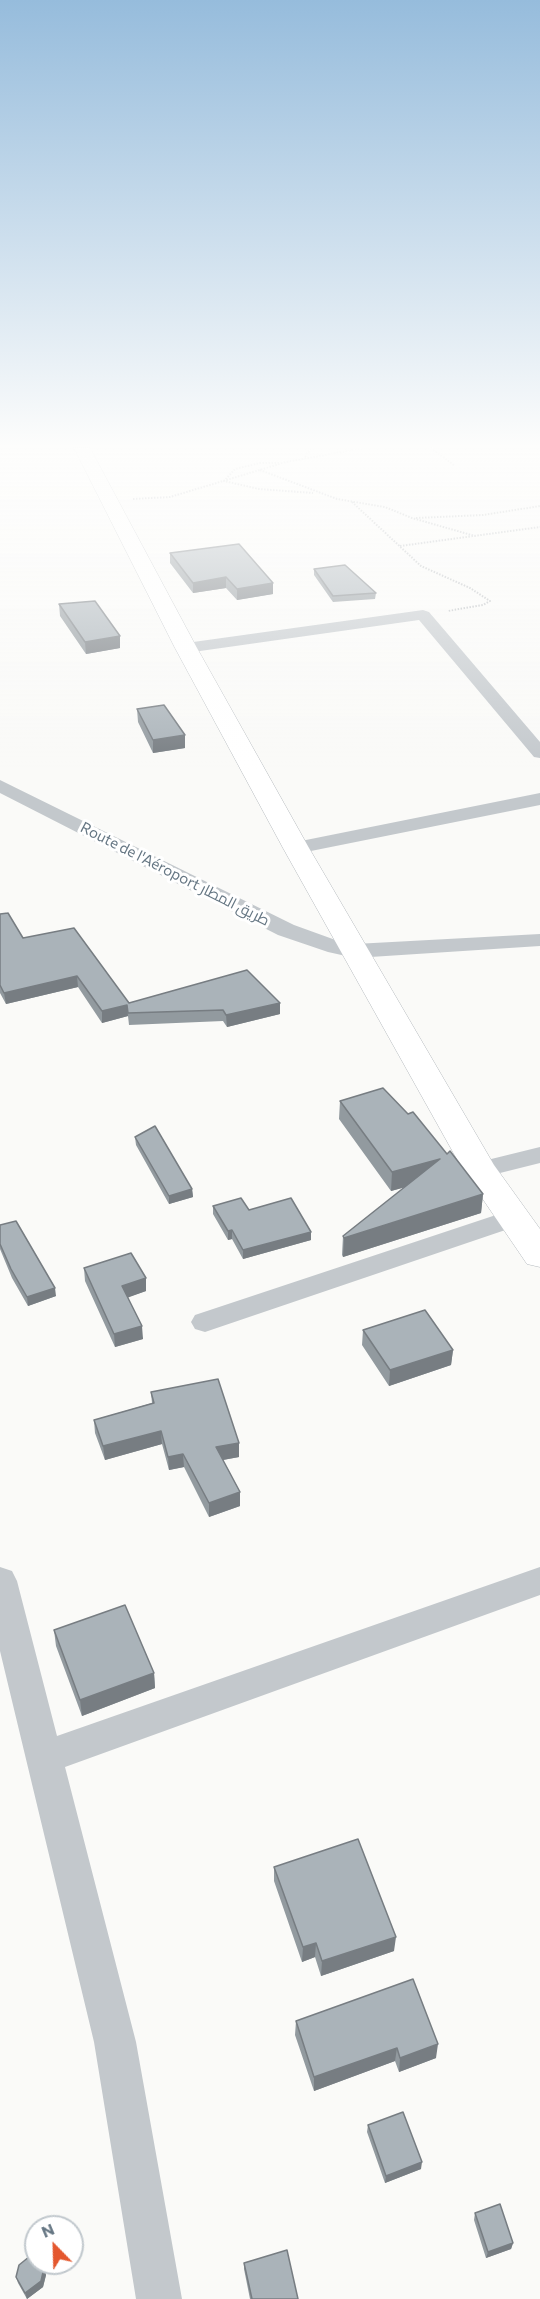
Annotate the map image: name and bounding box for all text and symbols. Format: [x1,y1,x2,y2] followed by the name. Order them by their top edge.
[77,818,273,930] street label: Route de l'Aéroport طريق المطار
[24,2215,84,2275] north arrow
[38,2219,57,2241] text: N

